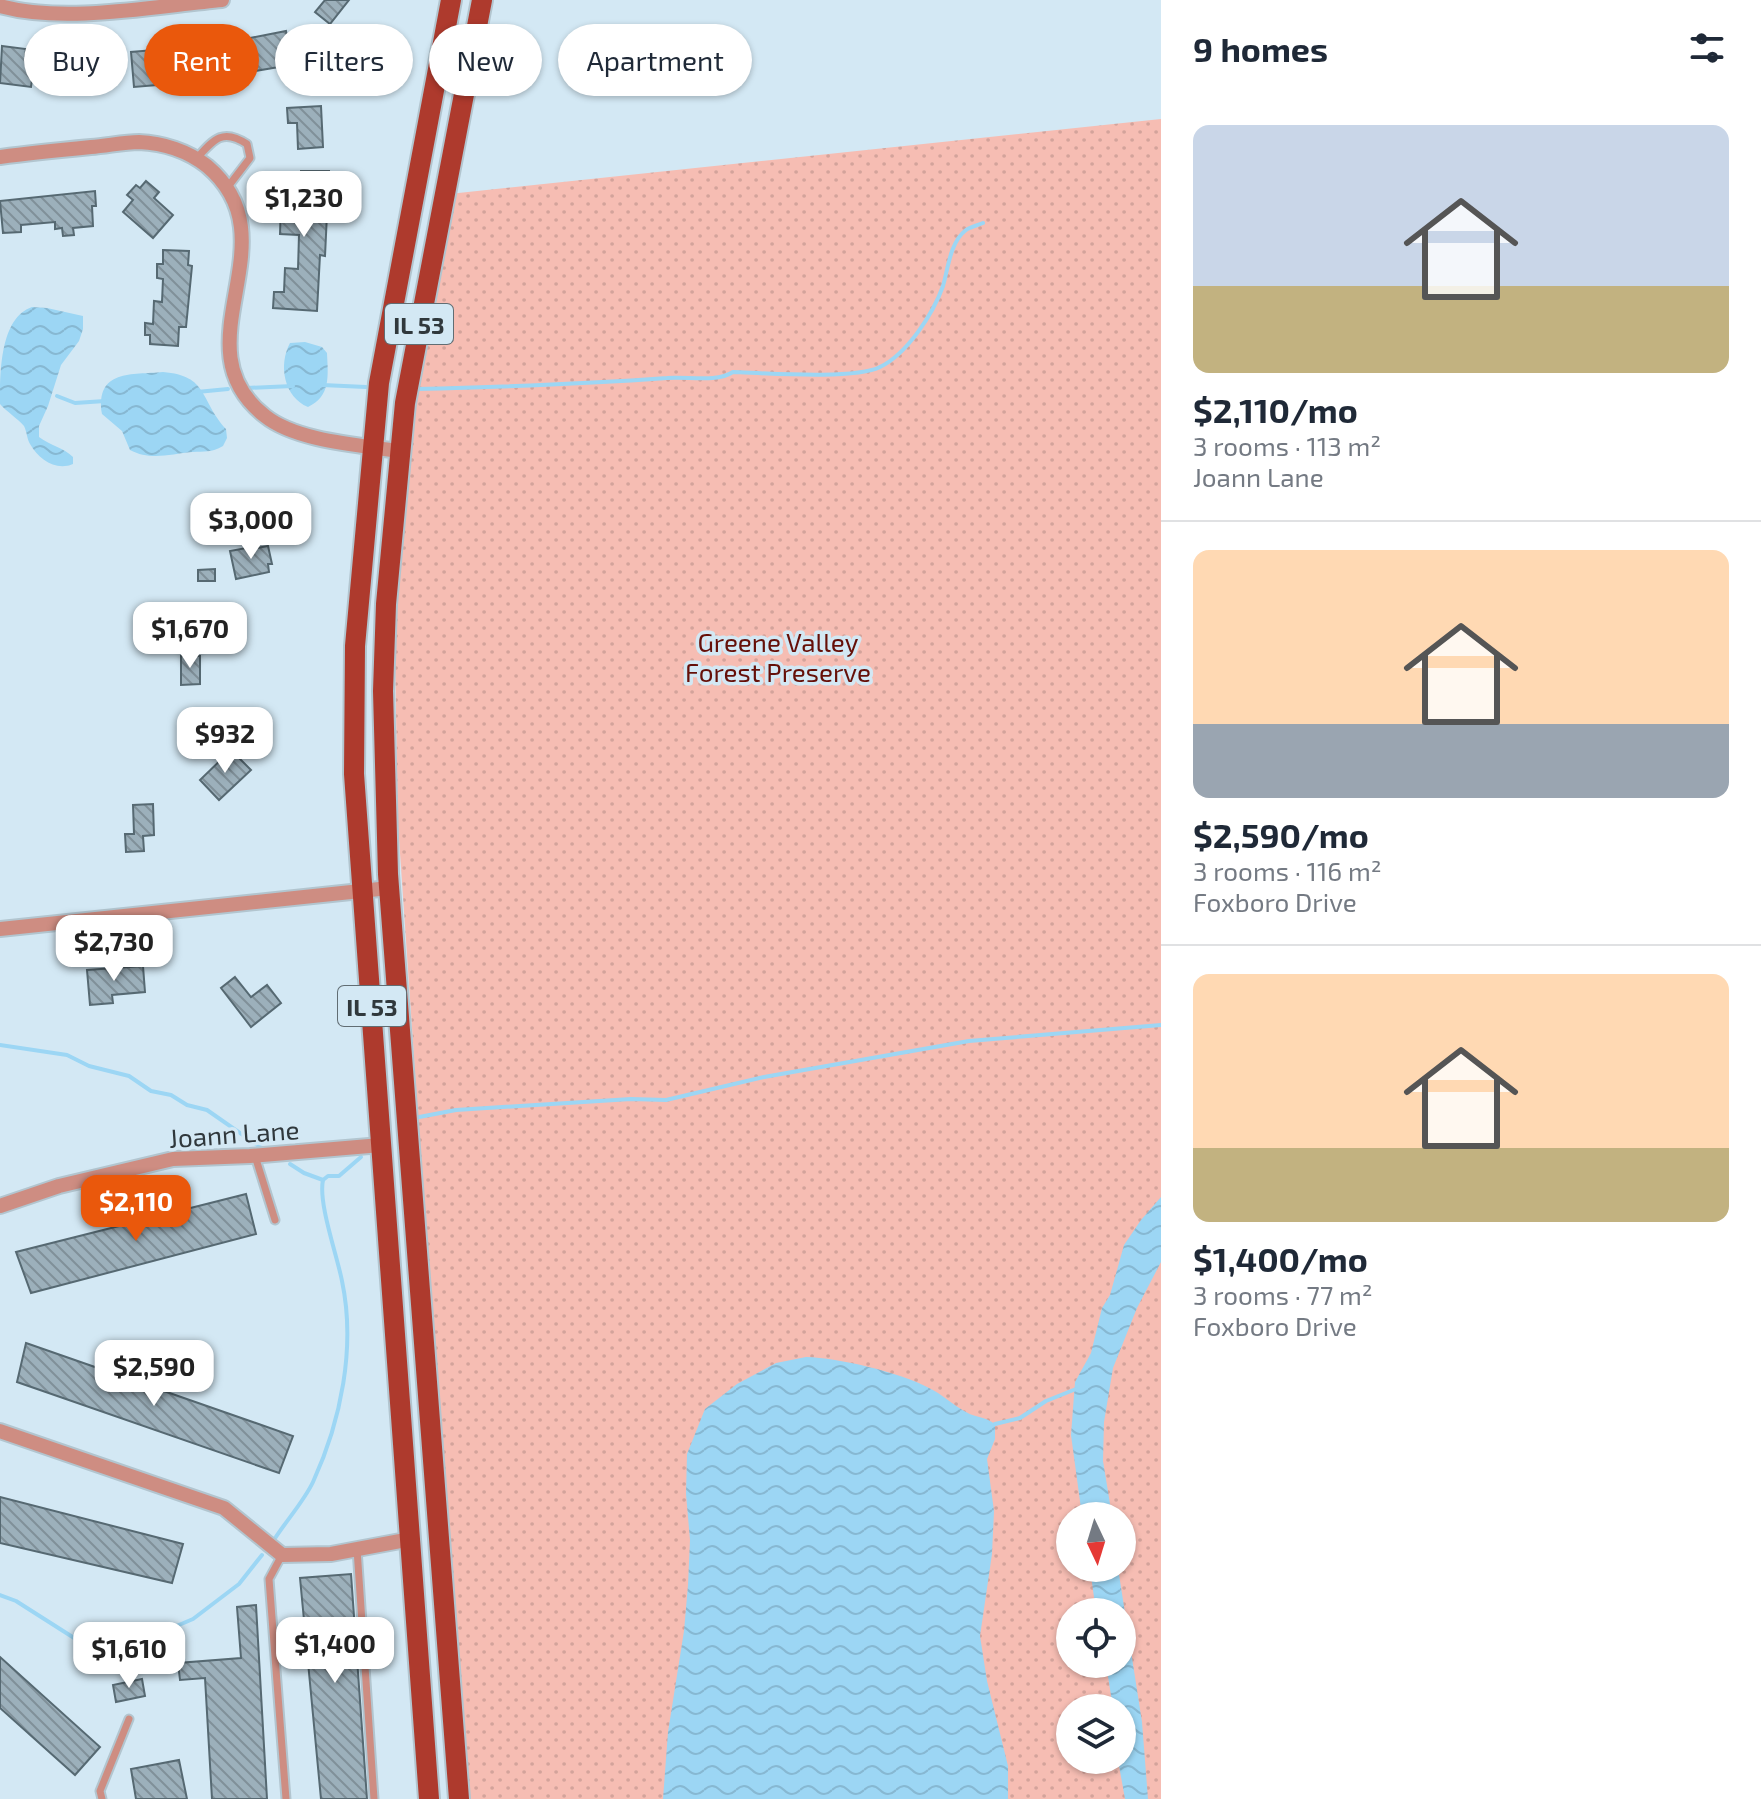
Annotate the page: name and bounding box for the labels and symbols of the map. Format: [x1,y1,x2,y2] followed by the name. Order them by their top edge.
[239,171,369,239] pin: $1,230
[385,304,453,344] road number: IL 53
[186,493,316,561] pin: $3,000
[125,602,255,670] pin: $1,670
[685,626,871,687] park label: Greene Valley Forest Preserve
[178,707,272,775] pin: $932
[49,915,179,983] pin: $2,730
[338,986,406,1026] road number: IL 53
[168,1113,300,1153] street label: Joann Lane
[71,1175,201,1243] pin: $2,110
[89,1340,219,1408] pin: $2,590
[1056,1502,1136,1582] north arrow
[270,1617,400,1685] pin: $1,400
[64,1622,194,1690] pin: $1,610

